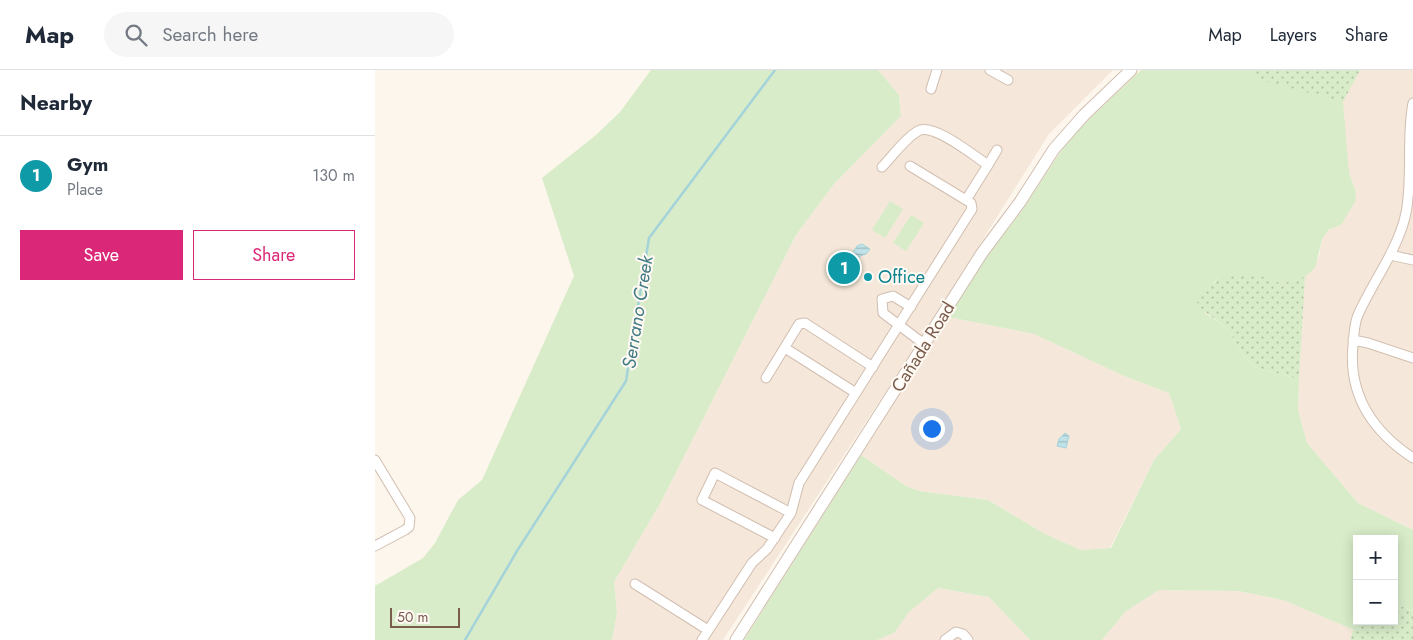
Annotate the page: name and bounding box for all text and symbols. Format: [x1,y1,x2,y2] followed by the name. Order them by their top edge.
[104,12,454,57] search box
[25,17,74,52] text: Map
[122,21,150,49] icon: search
[162,21,258,48] text: Search here
[1208,22,1242,48] text: Map
[1270,22,1317,48] text: Layers
[1345,22,1388,48] text: Share
[20,88,92,118] text: Nearby
[67,151,108,178] text: Gym
[32,164,40,187] text: 1
[312,164,355,187] text: 130 m
[67,178,103,201] text: Place
[20,230,183,280] button: Save
[193,230,355,280] button: Share
[828,249,860,287] pin: 1
[615,253,660,371] water label: Serrano Creek
[878,264,925,290] place label: Office
[862,271,874,283] marker: Office
[885,297,961,397] street label: Cañada Road
[919,416,945,442] your location
[1353,535,1398,625] map controls
[1353,535,1398,580] button: +
[1353,580,1398,625] button: −
[390,605,460,628] scale bar
[397,607,428,627] text: 50 m

